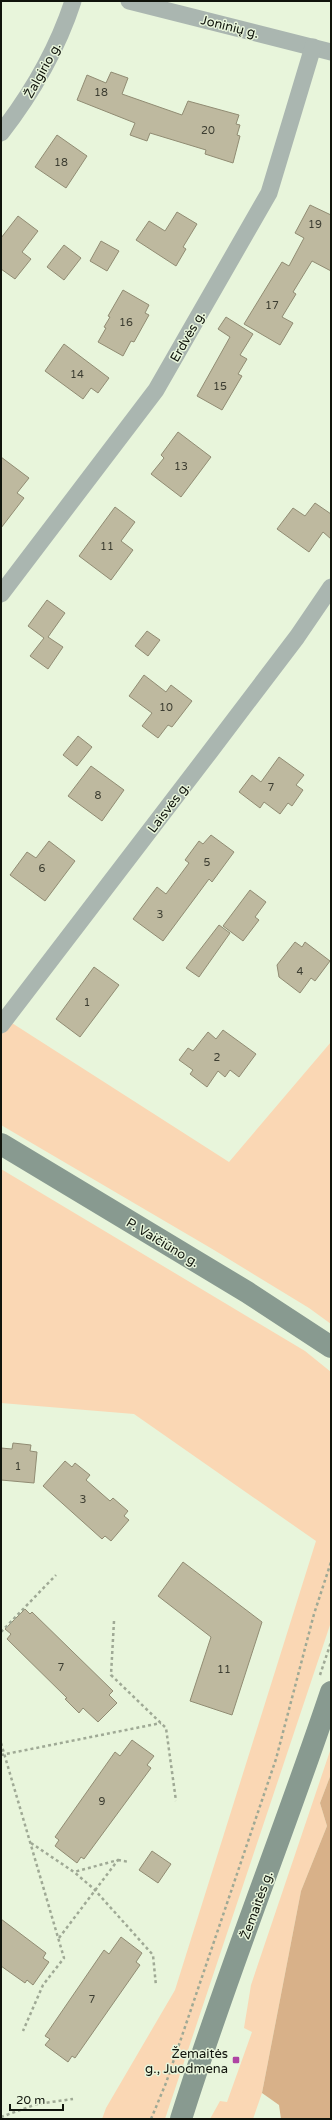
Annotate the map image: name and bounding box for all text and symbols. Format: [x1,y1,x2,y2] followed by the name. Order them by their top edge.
[199,12,260,42] street label: Joninių g.
[21,40,65,101] street label: Žalgirio g.
[94,86,108,99] house number: 18
[201,124,215,137] house number: 20
[54,156,68,169] house number: 18
[308,218,322,231] house number: 19
[265,299,279,312] house number: 17
[167,308,209,365] street label: Erdvės g.
[119,316,133,329] house number: 16
[70,368,84,381] house number: 14
[213,380,227,393] house number: 15
[174,460,188,473] house number: 13
[100,540,114,553] house number: 11
[159,701,173,714] house number: 10
[144,779,193,836] street label: Laisvės g.
[268,781,275,794] house number: 7
[95,789,102,802] house number: 8
[204,856,211,869] house number: 5
[39,862,46,875] house number: 6
[157,908,164,921] house number: 3
[297,965,304,978] house number: 4
[84,996,90,1009] house number: 1
[214,1051,221,1064] house number: 2
[123,1215,202,1271] street label: P. Vaičiūno g.
[15,1460,21,1473] house number: 1
[80,1493,87,1506] house number: 3
[58,1661,65,1674] house number: 7
[217,1663,231,1676] house number: 11
[99,1795,106,1808] house number: 9
[237,1869,277,1942] street label: Žemaitės g.
[89,1993,96,2006] house number: 7
[145,2046,228,2077] place label: Žemaitės g., Juodmena
[231,2055,241,2065] marker: Žemaitės g., Juodmena
[10,2086,63,2112] scale bar
[16,2093,45,2107] text: 20 m

